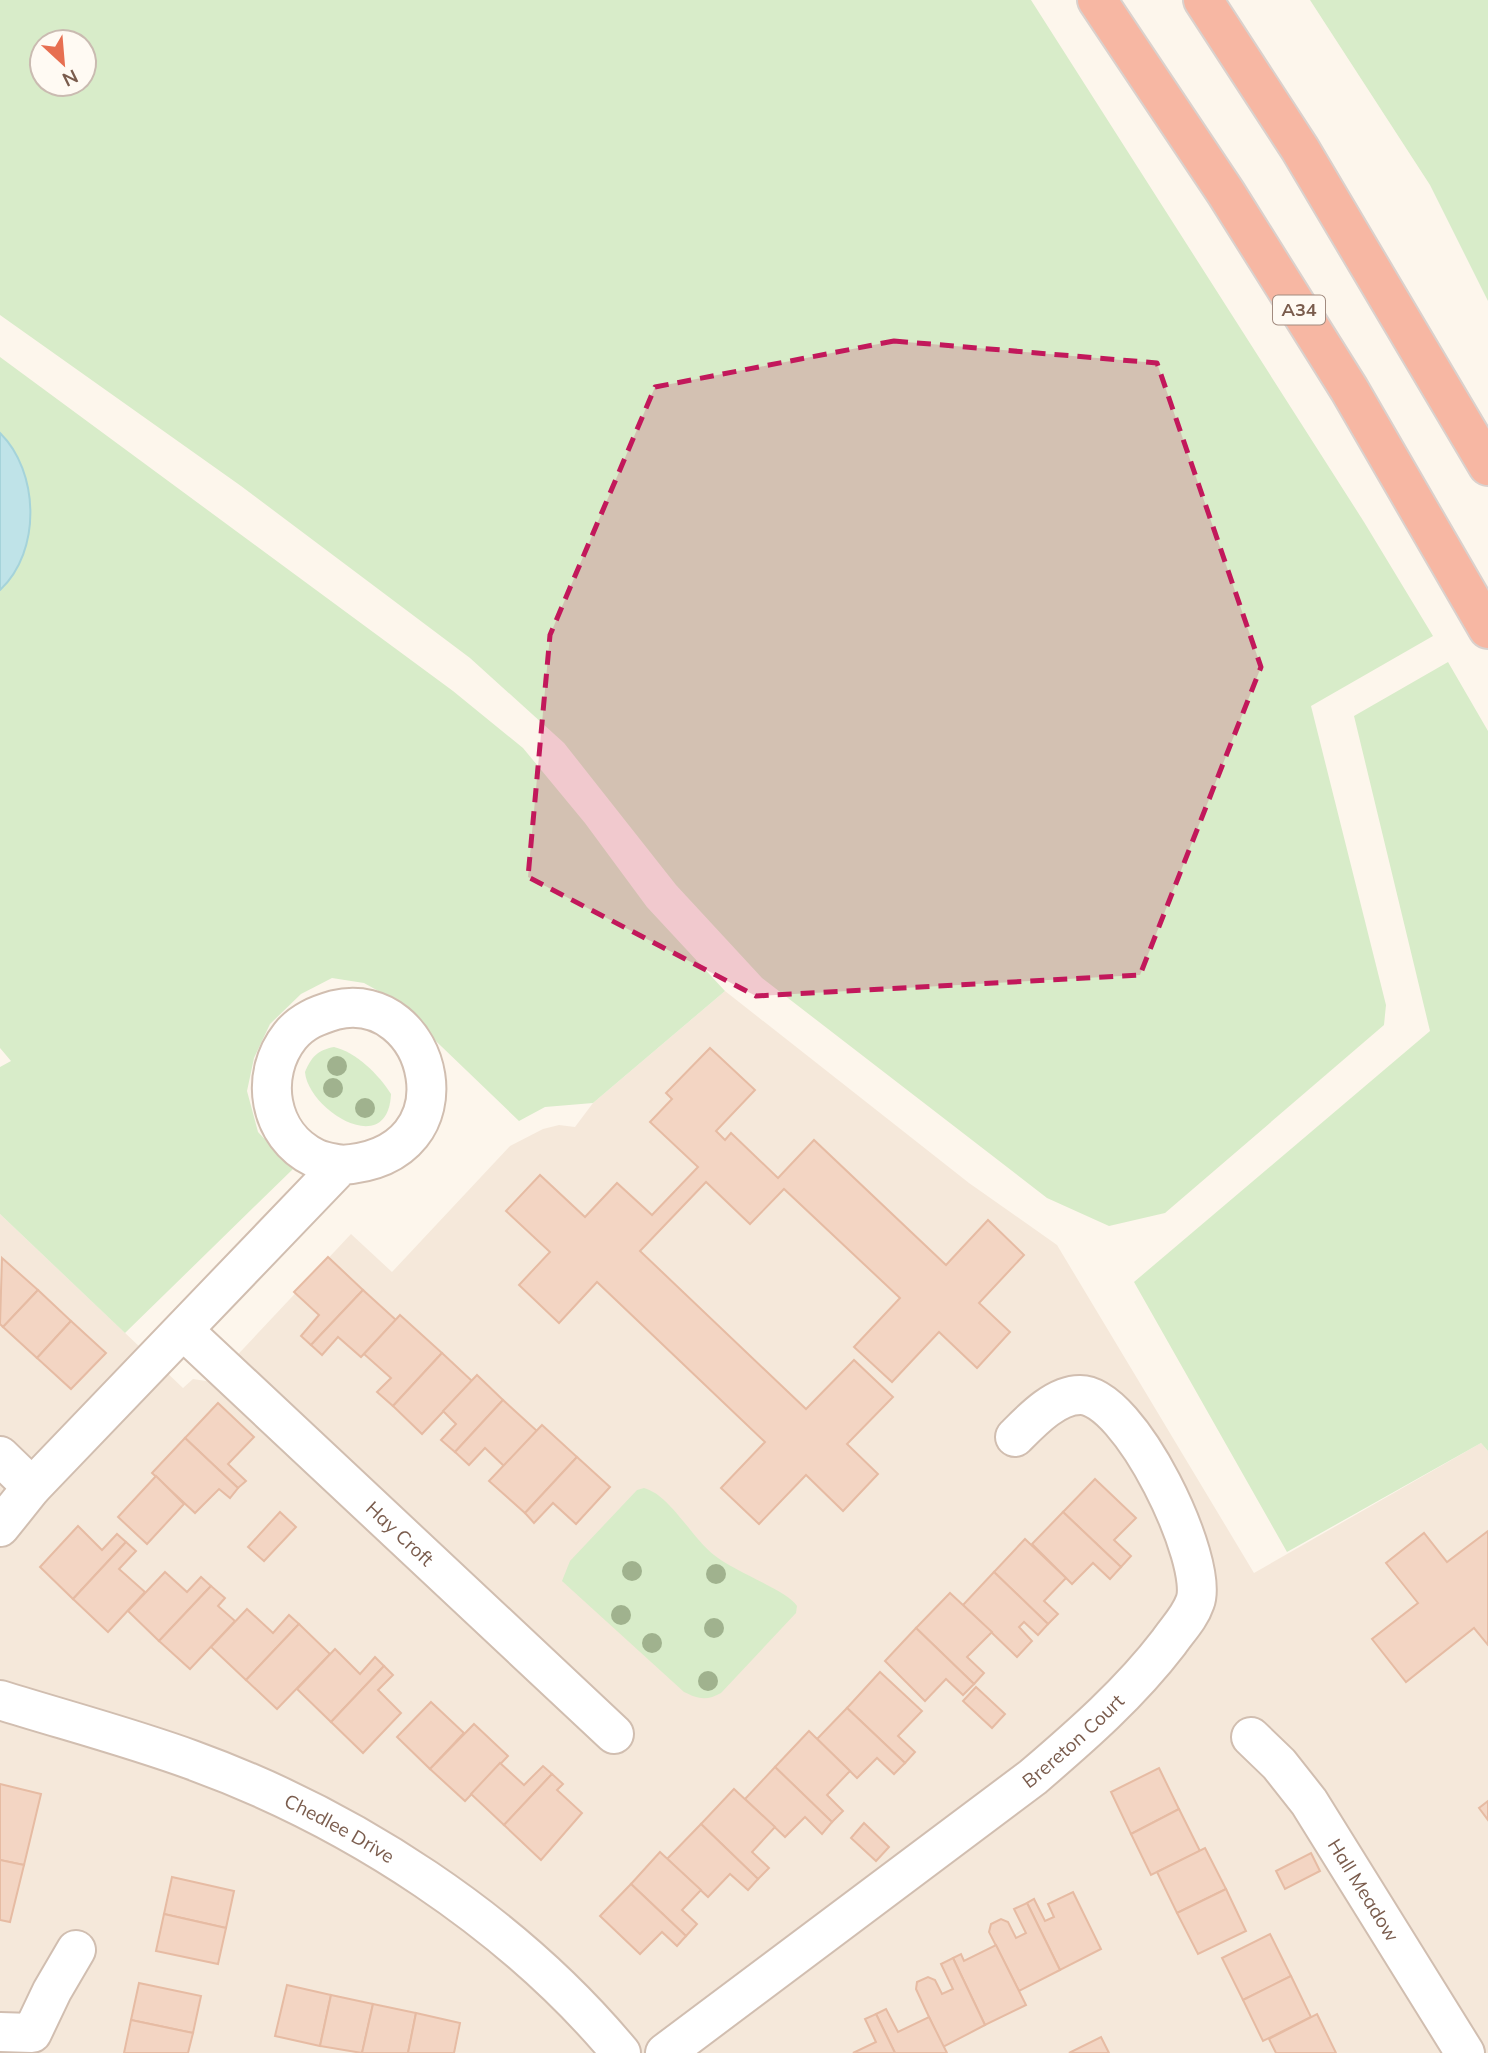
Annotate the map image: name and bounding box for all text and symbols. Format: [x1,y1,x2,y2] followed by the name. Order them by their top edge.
[28,28,98,98] north arrow
[59,64,82,92] text: N
[1273,296,1325,324] road number: A34
[361,1496,439,1571] street label: Hay Croft
[1017,1689,1129,1793] street label: Brereton Court
[281,1789,399,1868] street label: Chedlee Drive
[1323,1834,1405,1946] street label: Hall Meadow

